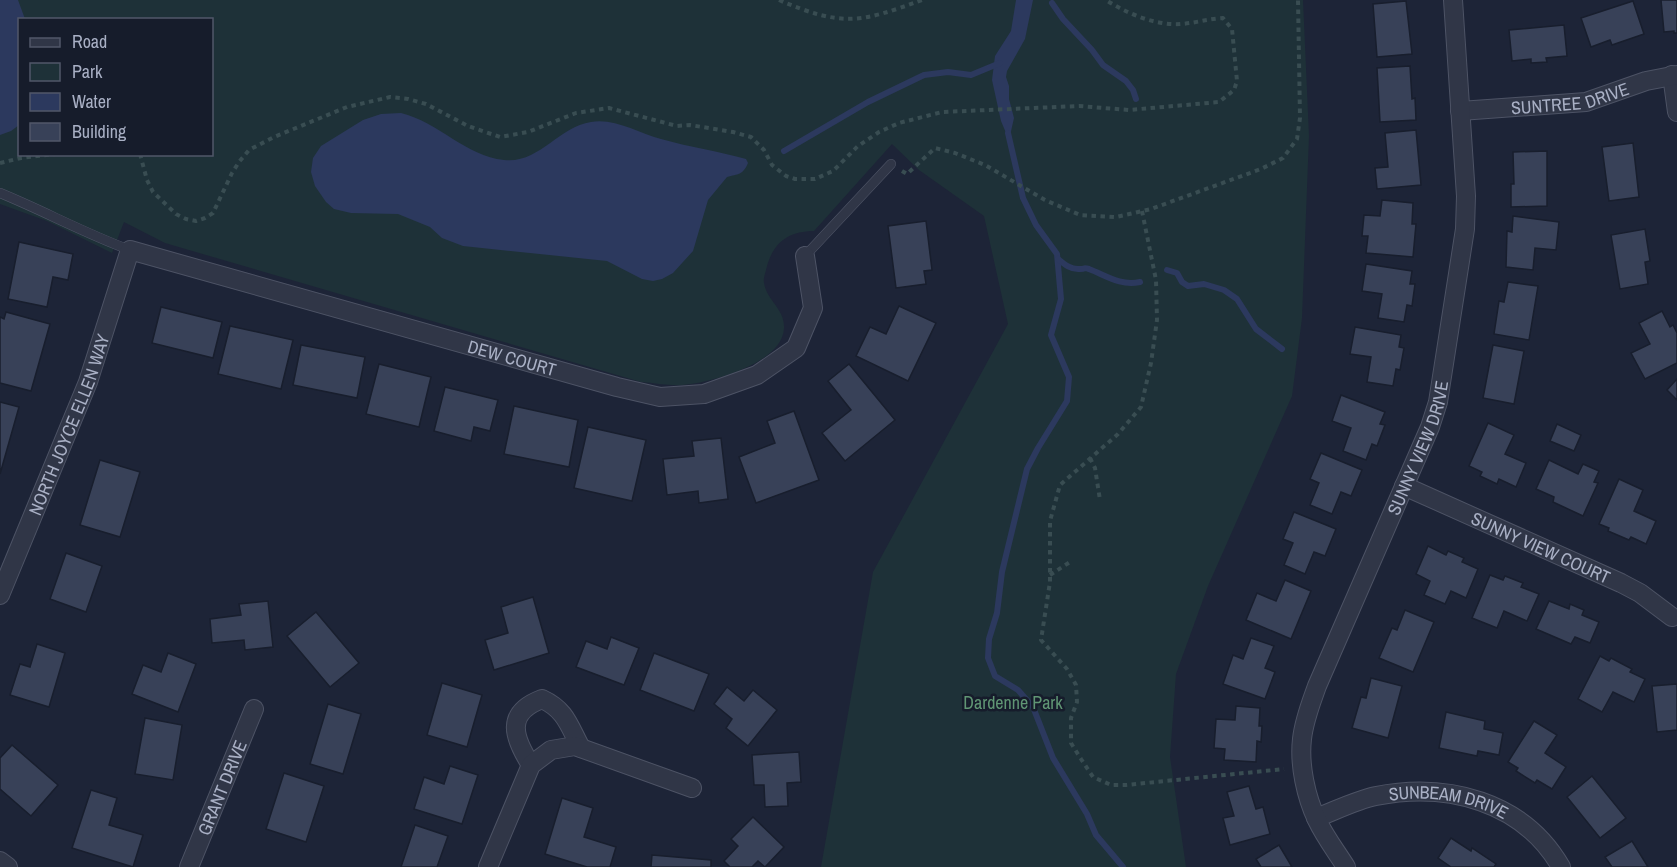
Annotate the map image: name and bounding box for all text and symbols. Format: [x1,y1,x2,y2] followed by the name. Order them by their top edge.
[18,18,213,156] legend
[72,29,107,54] text: Road
[72,59,103,84] text: Park
[1510,75,1632,120] street label: SUNTREE DRIVE
[72,89,111,114] text: Water
[72,119,127,144] text: Building
[22,331,115,519] street label: NORTH JOYCE ELLEN WAY
[465,333,559,382] street label: DEW COURT
[1381,379,1454,519] street label: SUNNY VIEW DRIVE
[1468,505,1614,589] street label: SUNNY VIEW COURT
[963,690,1063,715] park label: Dardenne Park
[191,736,252,839] street label: GRANT DRIVE
[1387,779,1513,824] street label: SUNBEAM DRIVE

